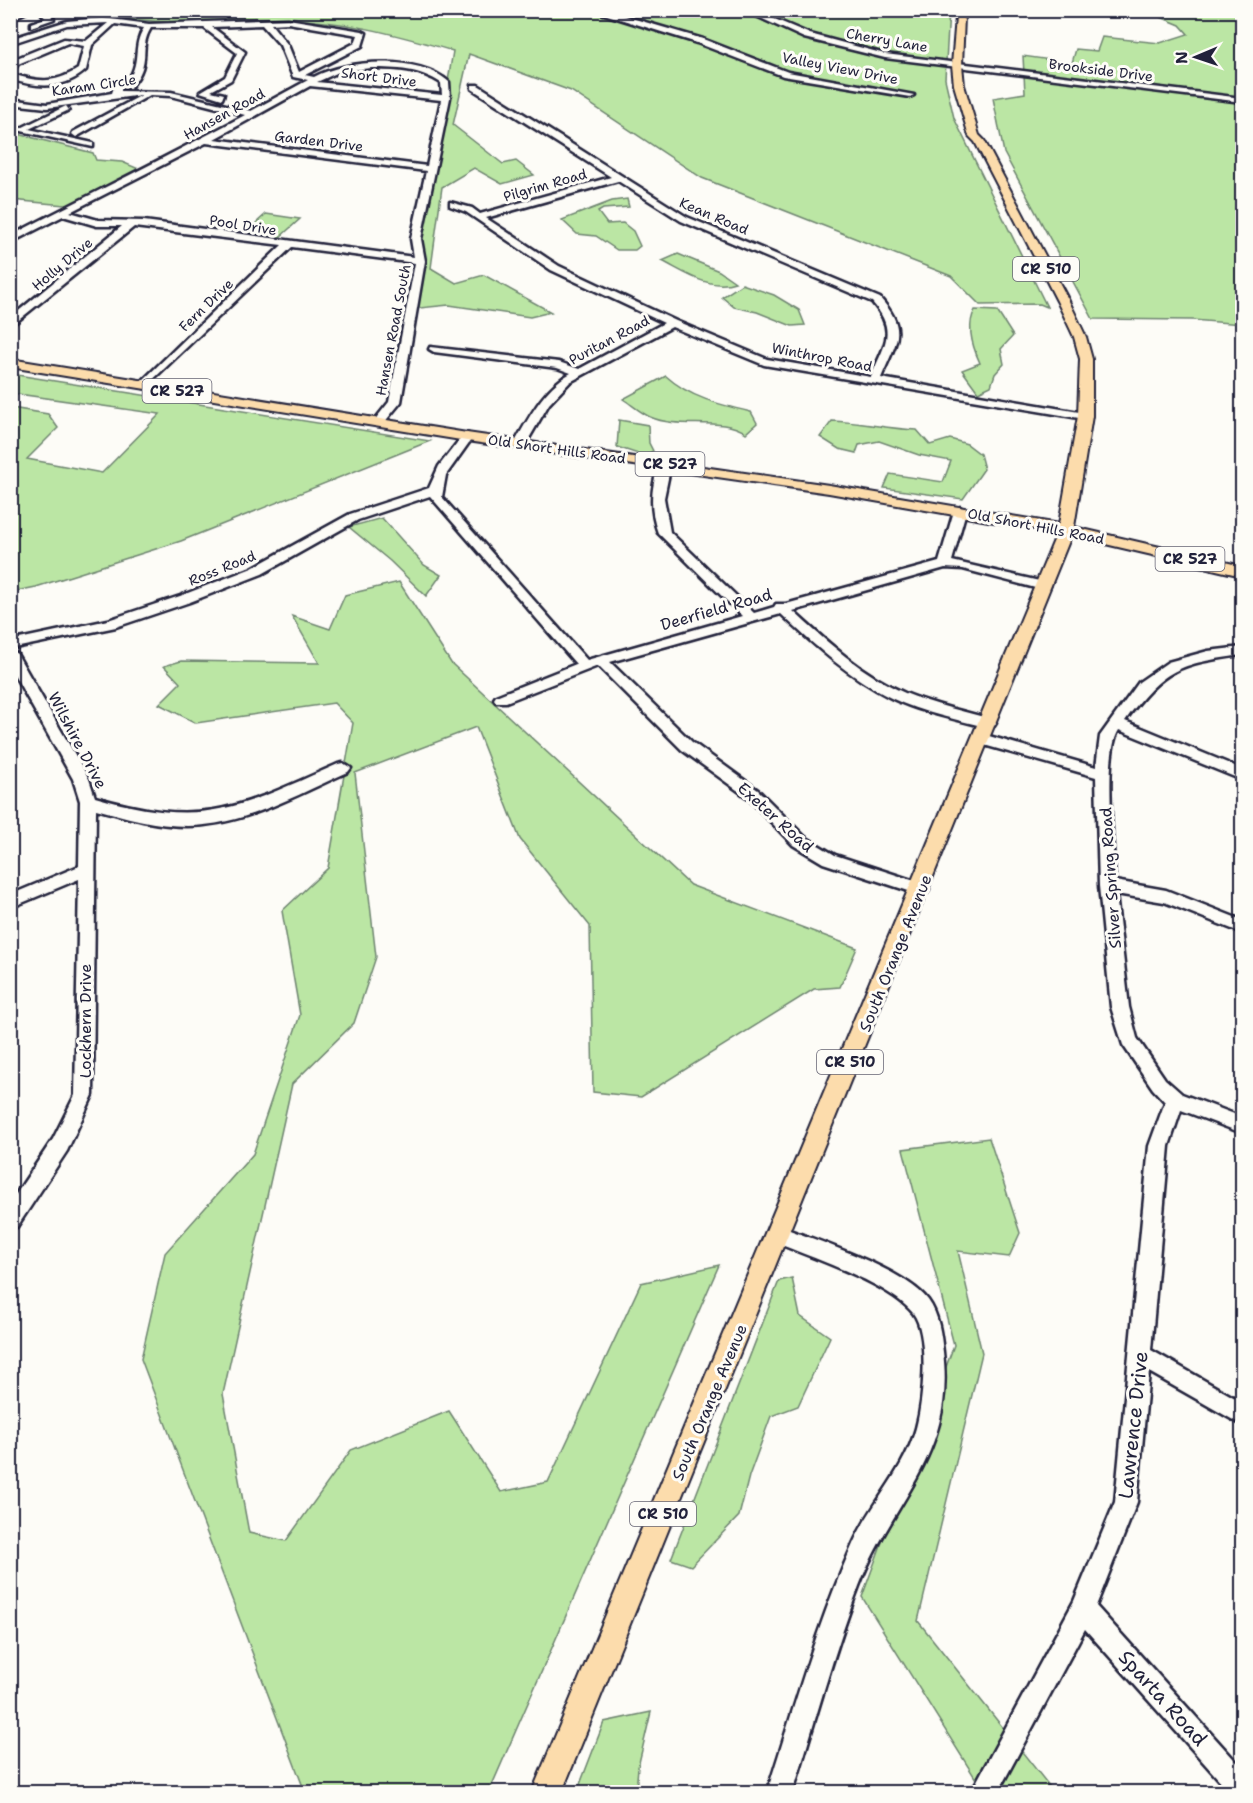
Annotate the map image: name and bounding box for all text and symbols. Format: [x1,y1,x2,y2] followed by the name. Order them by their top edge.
[845,24,929,56] street label: Cherry Lane
[1166,27,1226,87] north arrow
[780,48,900,88] street label: Valley View Drive
[1171,51,1192,64] text: N
[1048,55,1154,85] street label: Brookside Drive
[340,63,418,91] street label: Short Drive
[51,70,138,100] street label: Karam Circle
[180,84,268,144] street label: Hansen Road
[274,127,365,155] street label: Garden Drive
[501,164,589,206] street label: Pilgrim Road
[677,193,751,239] street label: Kean Road
[208,211,278,239] street label: Pool Drive
[28,233,96,295] street label: Holly Drive
[1013,257,1079,281] road number: CR 510
[371,263,415,397] street label: Hansen Road South
[175,275,237,335] street label: Fern Drive
[566,311,653,369] street label: Puritan Road
[770,338,874,376] street label: Winthrop Road
[142,379,212,403] road number: CR 527
[487,430,627,468] street label: Old Short Hills Road
[636,452,704,476] road number: CR 527
[966,504,1106,548] street label: Old Short Hills Road
[186,546,258,590] street label: Ross Road
[1156,547,1224,571] road number: CR 527
[658,584,774,635] street label: Deerfield Road
[43,688,112,792] street label: Wilshire Drive
[733,778,818,857] street label: Exeter Road
[1095,807,1126,949] street label: Silver Spring Road
[854,871,937,1035] street label: South Orange Avenue
[75,964,96,1078] street label: Lockhern Drive
[817,1050,883,1074] road number: CR 510
[667,1321,752,1484] street label: South Orange Avenue
[1112,1350,1154,1500] street label: Lawrence Drive
[630,1502,696,1526] road number: CR 510
[1113,1644,1213,1752] street label: Sparta Road

